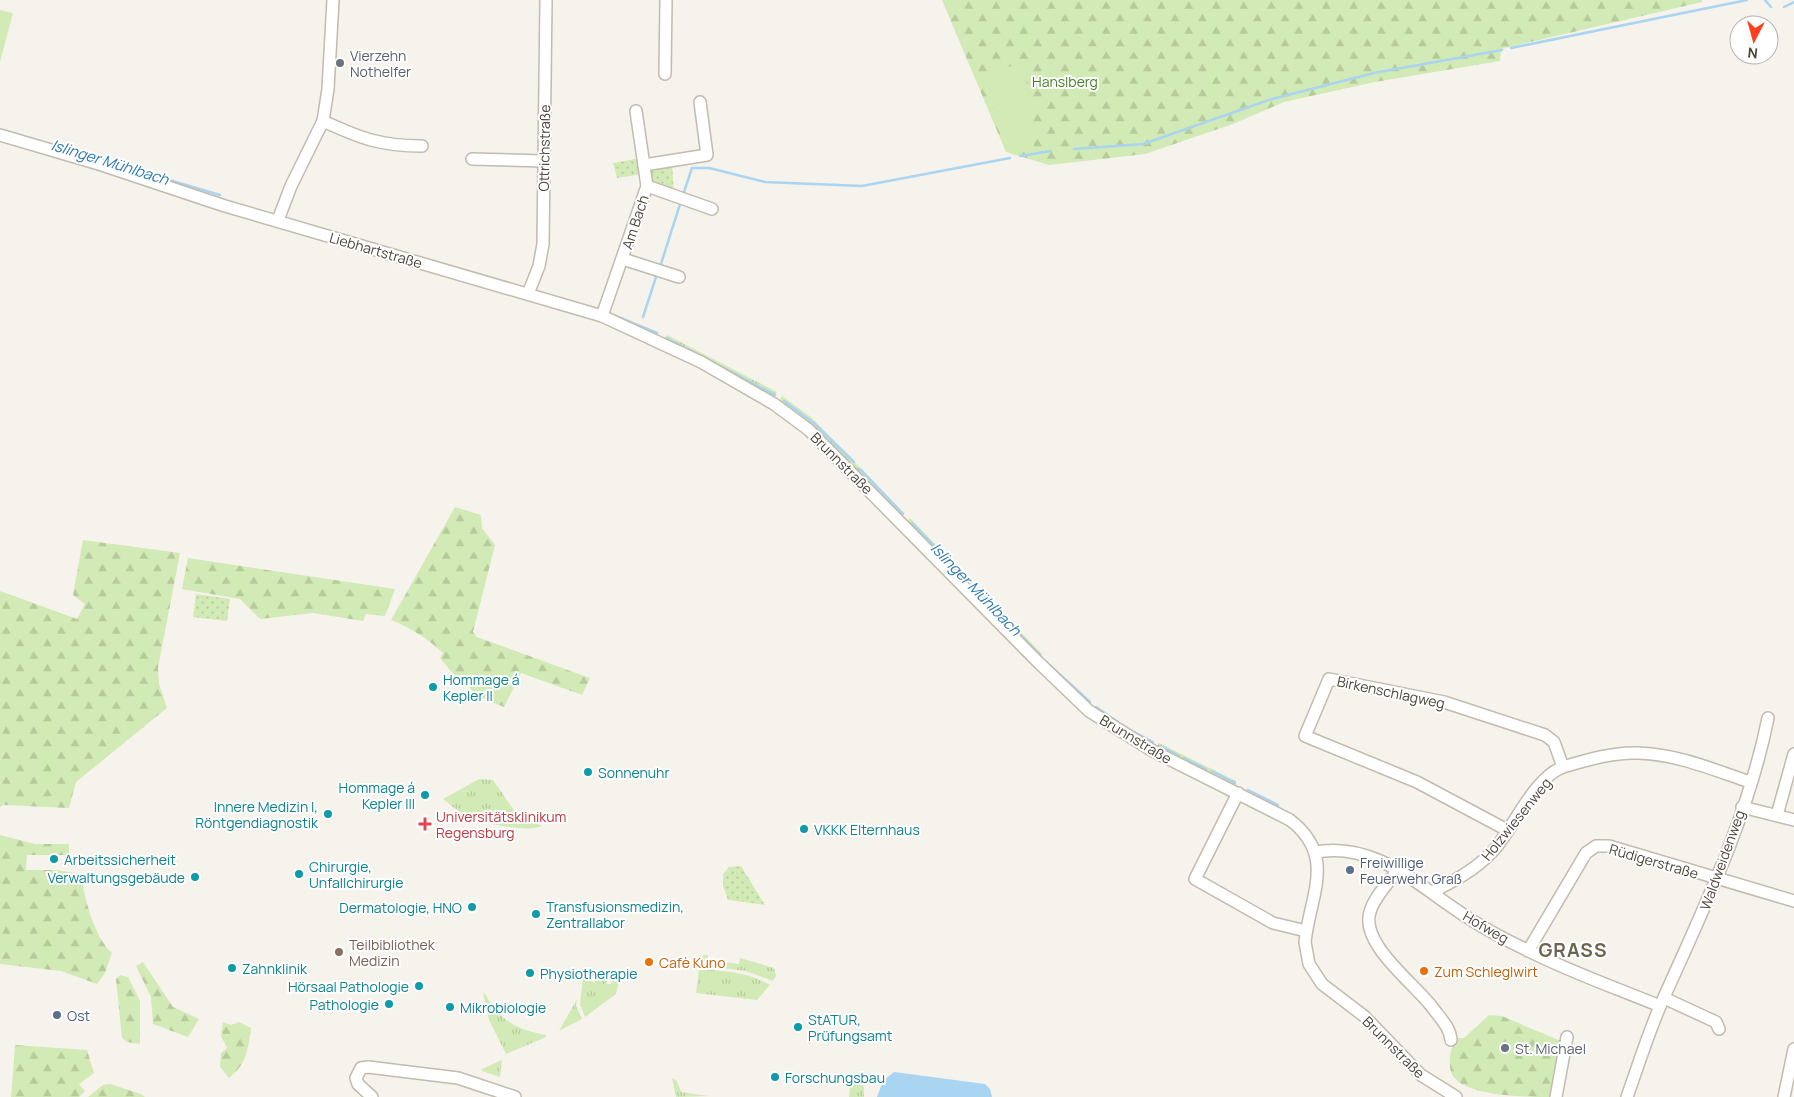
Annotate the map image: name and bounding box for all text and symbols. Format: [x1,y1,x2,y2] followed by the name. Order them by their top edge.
[1729,15,1779,65] north arrow
[1747,43,1759,63] text: N
[350,46,411,81] place label: Vierzehn Nothelfer
[334,57,346,69] marker: Vierzehn Nothelfer
[1032,72,1098,91] park label: Hanslberg
[534,104,554,192] street label: Ottrichstraße
[49,134,172,190] water label: Islinger Mühlbach
[617,192,653,252] street label: Am Bach
[327,228,425,272] street label: Liebhartstraße
[807,428,877,498] street label: Brunnstraße
[926,538,1027,641] water label: Islinger Mühlbach
[443,670,519,705] place label: Hommage á Kepler II
[1335,671,1447,713] street label: Birkenschlagweg
[427,681,439,693] marker: Hommage á Kepler II
[1097,710,1175,768] street label: Brunnstraße
[598,763,669,782] place label: Sonnenuhr
[582,766,594,778] marker: Sonnenuhr
[1477,774,1555,864] street label: Holzwiesenweg
[339,778,415,813] place label: Hommage á Kepler III
[419,789,431,801] marker: Hommage á Kepler III
[195,797,319,832] place label: Innere Medizin I, Röntgendiagnostik
[436,807,566,842] place label: Universitätsklinikum Regensburg
[1695,807,1749,913] street label: Waldweidenweg
[322,808,334,820] marker: Innere Medizin I, Röntgendiagnostik
[418,817,432,831] marker: Universitätsklinikum Regensburg
[814,820,920,839] place label: VKKK Elternhaus
[798,823,810,835] marker: VKKK Elternhaus
[1607,839,1701,883] street label: Rüdigerstraße
[64,850,176,869] place label: Arbeitssicherheit
[48,853,60,865] marker: Arbeitssicherheit
[1360,853,1462,888] place label: Freiwillige Feuerwehr Graß
[309,857,403,892] place label: Chirurgie, Unfallchirurgie
[1344,864,1356,876] marker: Freiwillige Feuerwehr Graß
[48,868,185,887] place label: Verwaltungsgebäude
[293,868,305,880] marker: Chirurgie, Unfallchirurgie
[189,871,201,883] marker: Verwaltungsgebäude
[546,897,684,932] place label: Transfusionsmedizin, Zentrallabor
[339,898,462,917] place label: Dermatologie, HNO
[466,901,478,913] marker: Dermatologie, HNO
[1460,906,1512,948] street label: Hofweg
[530,908,542,920] marker: Transfusionsmedizin, Zentrallabor
[349,935,436,970] place label: Teilbibliothek Medizin
[1538,937,1608,963] district label: GRASS
[333,946,345,958] marker: Teilbibliothek Medizin
[659,953,725,972] place label: Cafè Kuno
[643,956,655,968] marker: Cafè Kuno
[242,959,308,978] place label: Zahnklinik
[226,962,238,974] marker: Zahnklinik
[1434,962,1538,981] place label: Zum Schleglwirt
[540,964,637,983] place label: Physiotherapie
[1418,965,1430,977] marker: Zum Schleglwirt
[524,967,536,979] marker: Physiotherapie
[288,977,409,996] place label: Hörsaal Pathologie
[413,980,425,992] marker: Hörsaal Pathologie
[310,995,379,1014] place label: Pathologie
[383,998,395,1010] marker: Pathologie
[460,998,546,1017] place label: Mikrobiologie
[444,1001,456,1013] marker: Mikrobiologie
[67,1006,90,1025] place label: Ost
[51,1009,63,1021] marker: Ost
[808,1010,893,1045] place label: StATUR, Prüfungsamt
[1359,1012,1429,1082] street label: Brunnstraße
[792,1021,804,1033] marker: StATUR, Prüfungsamt
[1515,1039,1586,1058] place label: St. Michael
[1499,1042,1511,1054] marker: St. Michael
[785,1068,885,1087] place label: Forschungsbau
[769,1071,781,1083] marker: Forschungsbau

